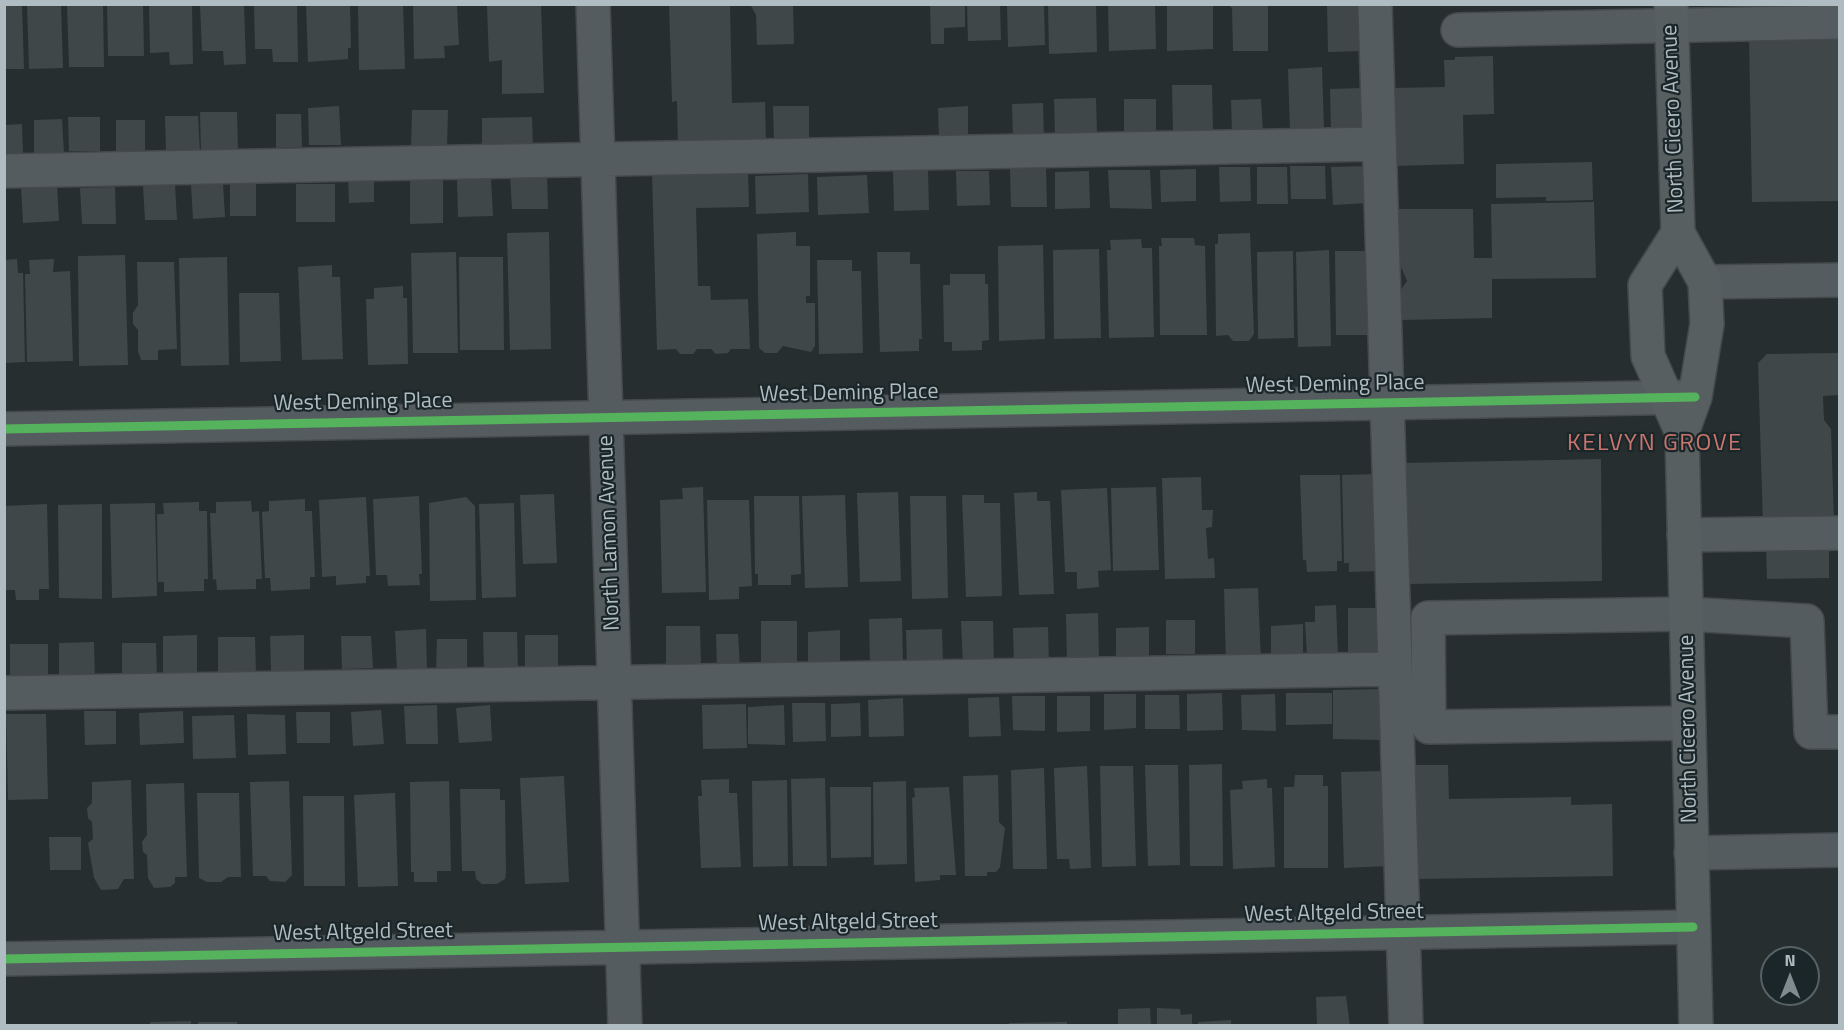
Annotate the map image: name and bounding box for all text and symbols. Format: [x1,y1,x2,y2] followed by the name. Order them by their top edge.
[1658,24,1690,214] street label: North Cicero Avenue
[1245,370,1425,400] street label: West Deming Place
[759,379,939,409] street label: West Deming Place
[273,388,453,418] street label: West Deming Place
[1567,430,1743,458] district label: KELVYN GROVE
[593,435,627,631] street label: North Lamon Avenue
[1674,635,1704,823] street label: North Cicero Avenue
[1244,899,1424,929] street label: West Altgeld Street
[758,908,938,938] street label: West Altgeld Street
[273,918,453,948] street label: West Altgeld Street
[1760,946,1820,1006] north arrow
[1784,948,1796,972] text: N

